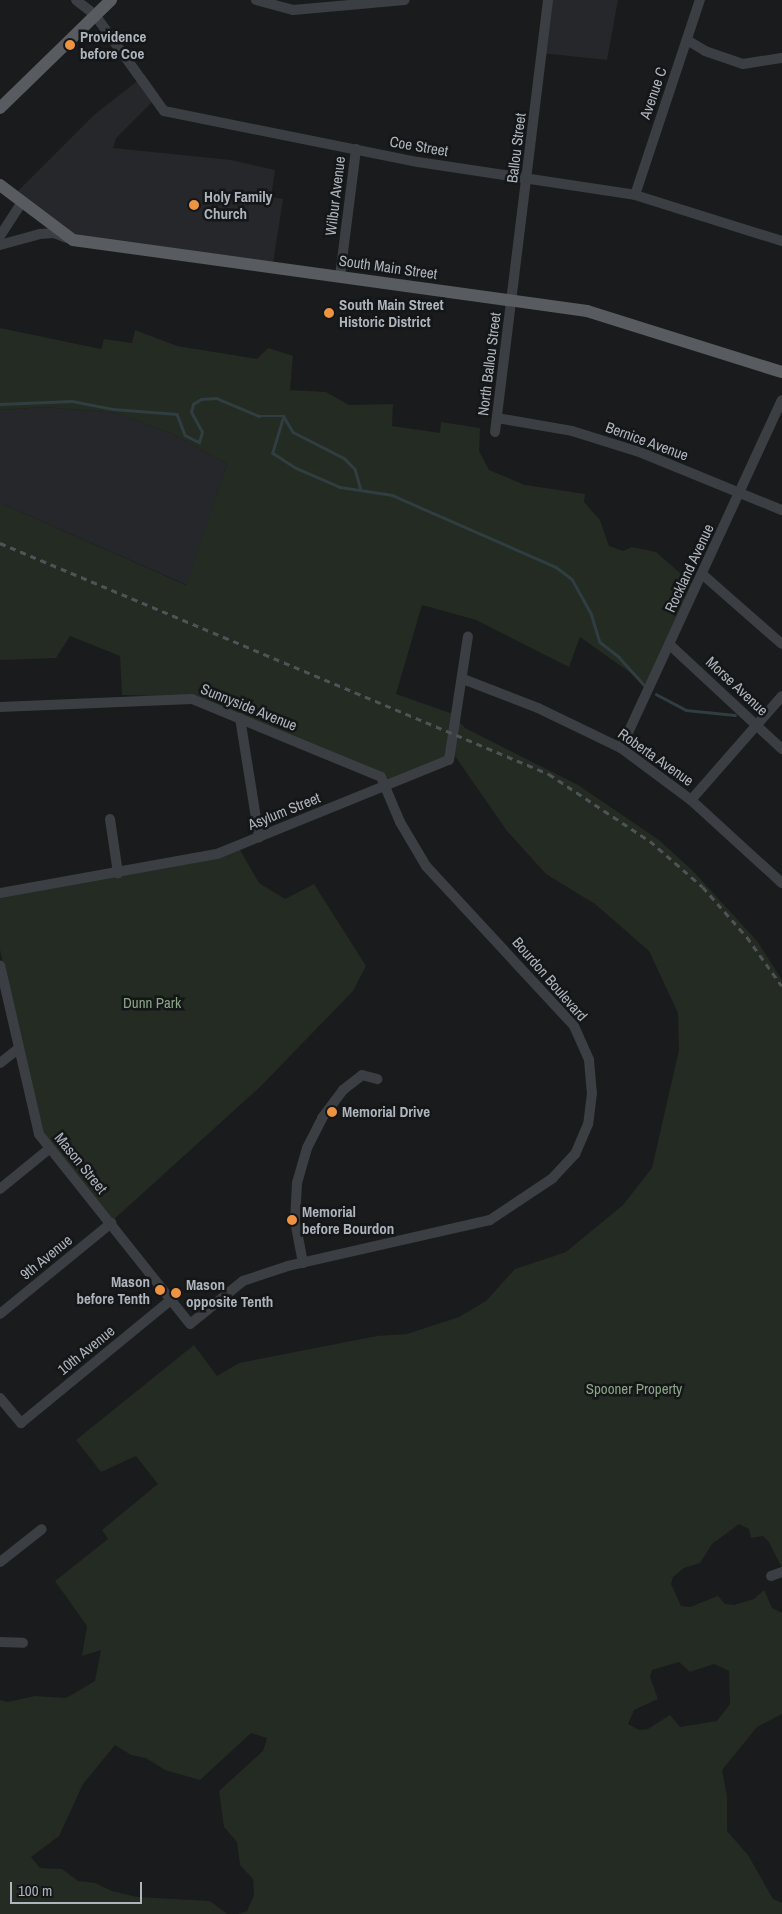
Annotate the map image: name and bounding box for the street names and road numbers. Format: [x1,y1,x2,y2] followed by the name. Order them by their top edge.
[636,65,670,121] street label: Avenue C
[503,112,529,184] street label: Ballou Street
[388,132,450,160] street label: Coe Street
[321,155,349,237] street label: Wilbur Avenue
[338,251,438,283] street label: South Main Street
[474,311,504,417] street label: North Ballou Street
[603,418,691,464] street label: Bernice Avenue
[661,521,717,615] street label: Rockland Avenue
[702,652,772,720] street label: Morse Avenue
[198,679,300,735] street label: Sunnyside Avenue
[615,724,697,790] street label: Roberta Avenue
[245,788,323,834] street label: Asylum Street
[509,933,591,1025] street label: Bourdon Boulevard
[51,1129,111,1197] street label: Mason Street
[16,1230,76,1284] street label: 9th Avenue
[54,1321,118,1379] street label: 10th Avenue

